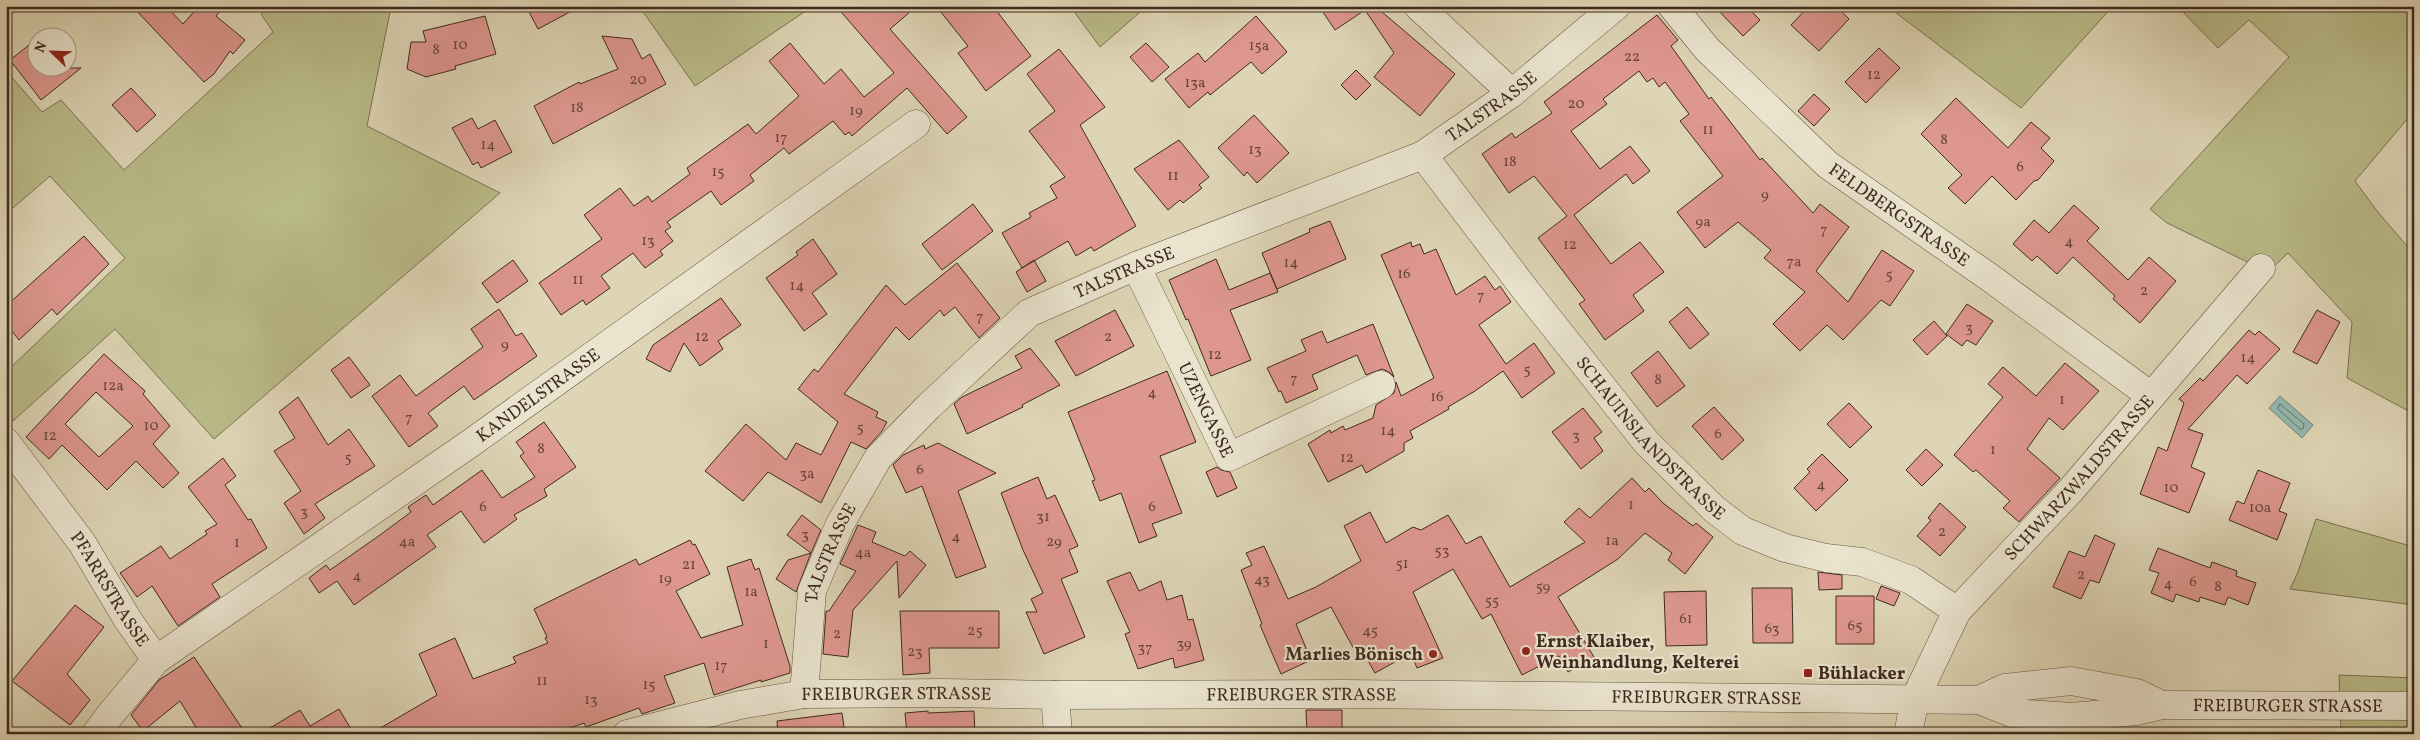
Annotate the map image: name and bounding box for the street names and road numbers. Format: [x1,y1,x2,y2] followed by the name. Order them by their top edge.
[1442,66,1543,149] street label: TALSTRASSE
[1823,158,1974,274] street label: FELDBERGSTRASSE
[1070,241,1179,306] street label: TALSTRASSE
[472,343,606,449] street label: KANDELSTRASSE
[1569,352,1730,527] street label: SCHAUINSLANDSTRASSE
[1171,358,1239,463] street label: UZENGASSE
[1999,390,2161,567] street label: SCHWARZWALDSTRASSE
[800,499,863,604] street label: TALSTRASSE
[63,527,154,653] street label: PFARRSTRASSE
[801,682,992,708] street label: FREIBURGER STRASSE
[1206,683,1397,708] street label: FREIBURGER STRASSE
[1611,686,1802,712] street label: FREIBURGER STRASSE
[2193,694,2383,720] street label: FREIBURGER STRASSE

